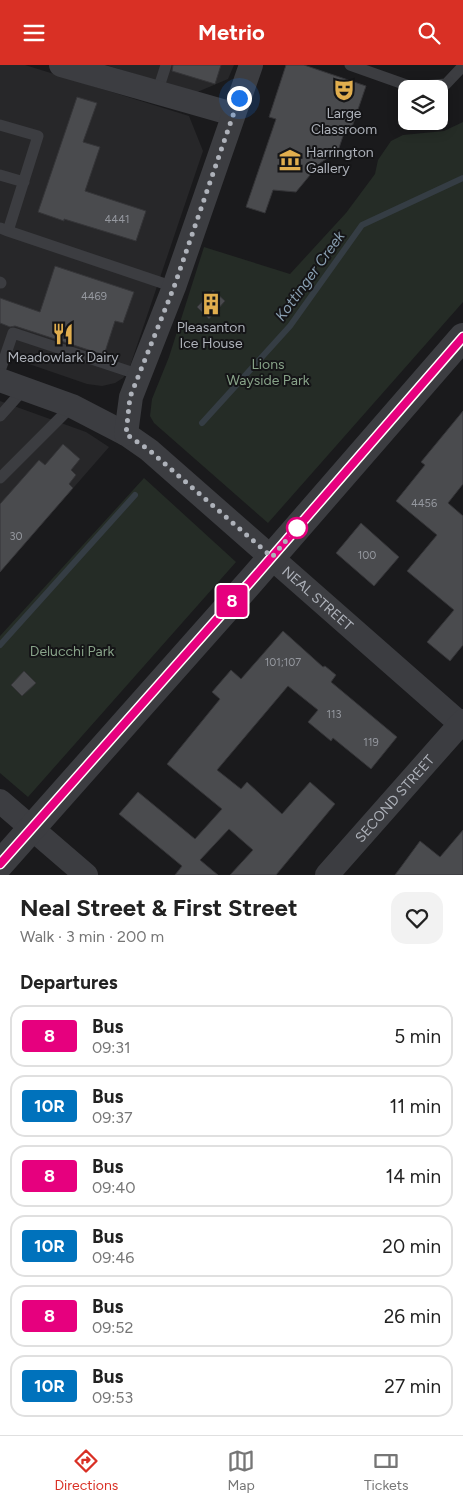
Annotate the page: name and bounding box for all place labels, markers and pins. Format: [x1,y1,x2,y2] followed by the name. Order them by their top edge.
[331,77,357,103] theatre icon: Large Classroom
[311,105,377,138] place label: Large Classroom
[306,144,374,177] place label: Harrington Gallery
[277,147,303,173] museum icon: Harrington Gallery
[198,291,224,317] building icon: Pleasanton Ice House
[177,319,246,352] place label: Pleasanton Ice House
[50,321,76,347] restaurant icon: Meadowlark Dairy
[7,349,119,366] place label: Meadowlark Dairy
[286,517,308,539] unlabelled marker

